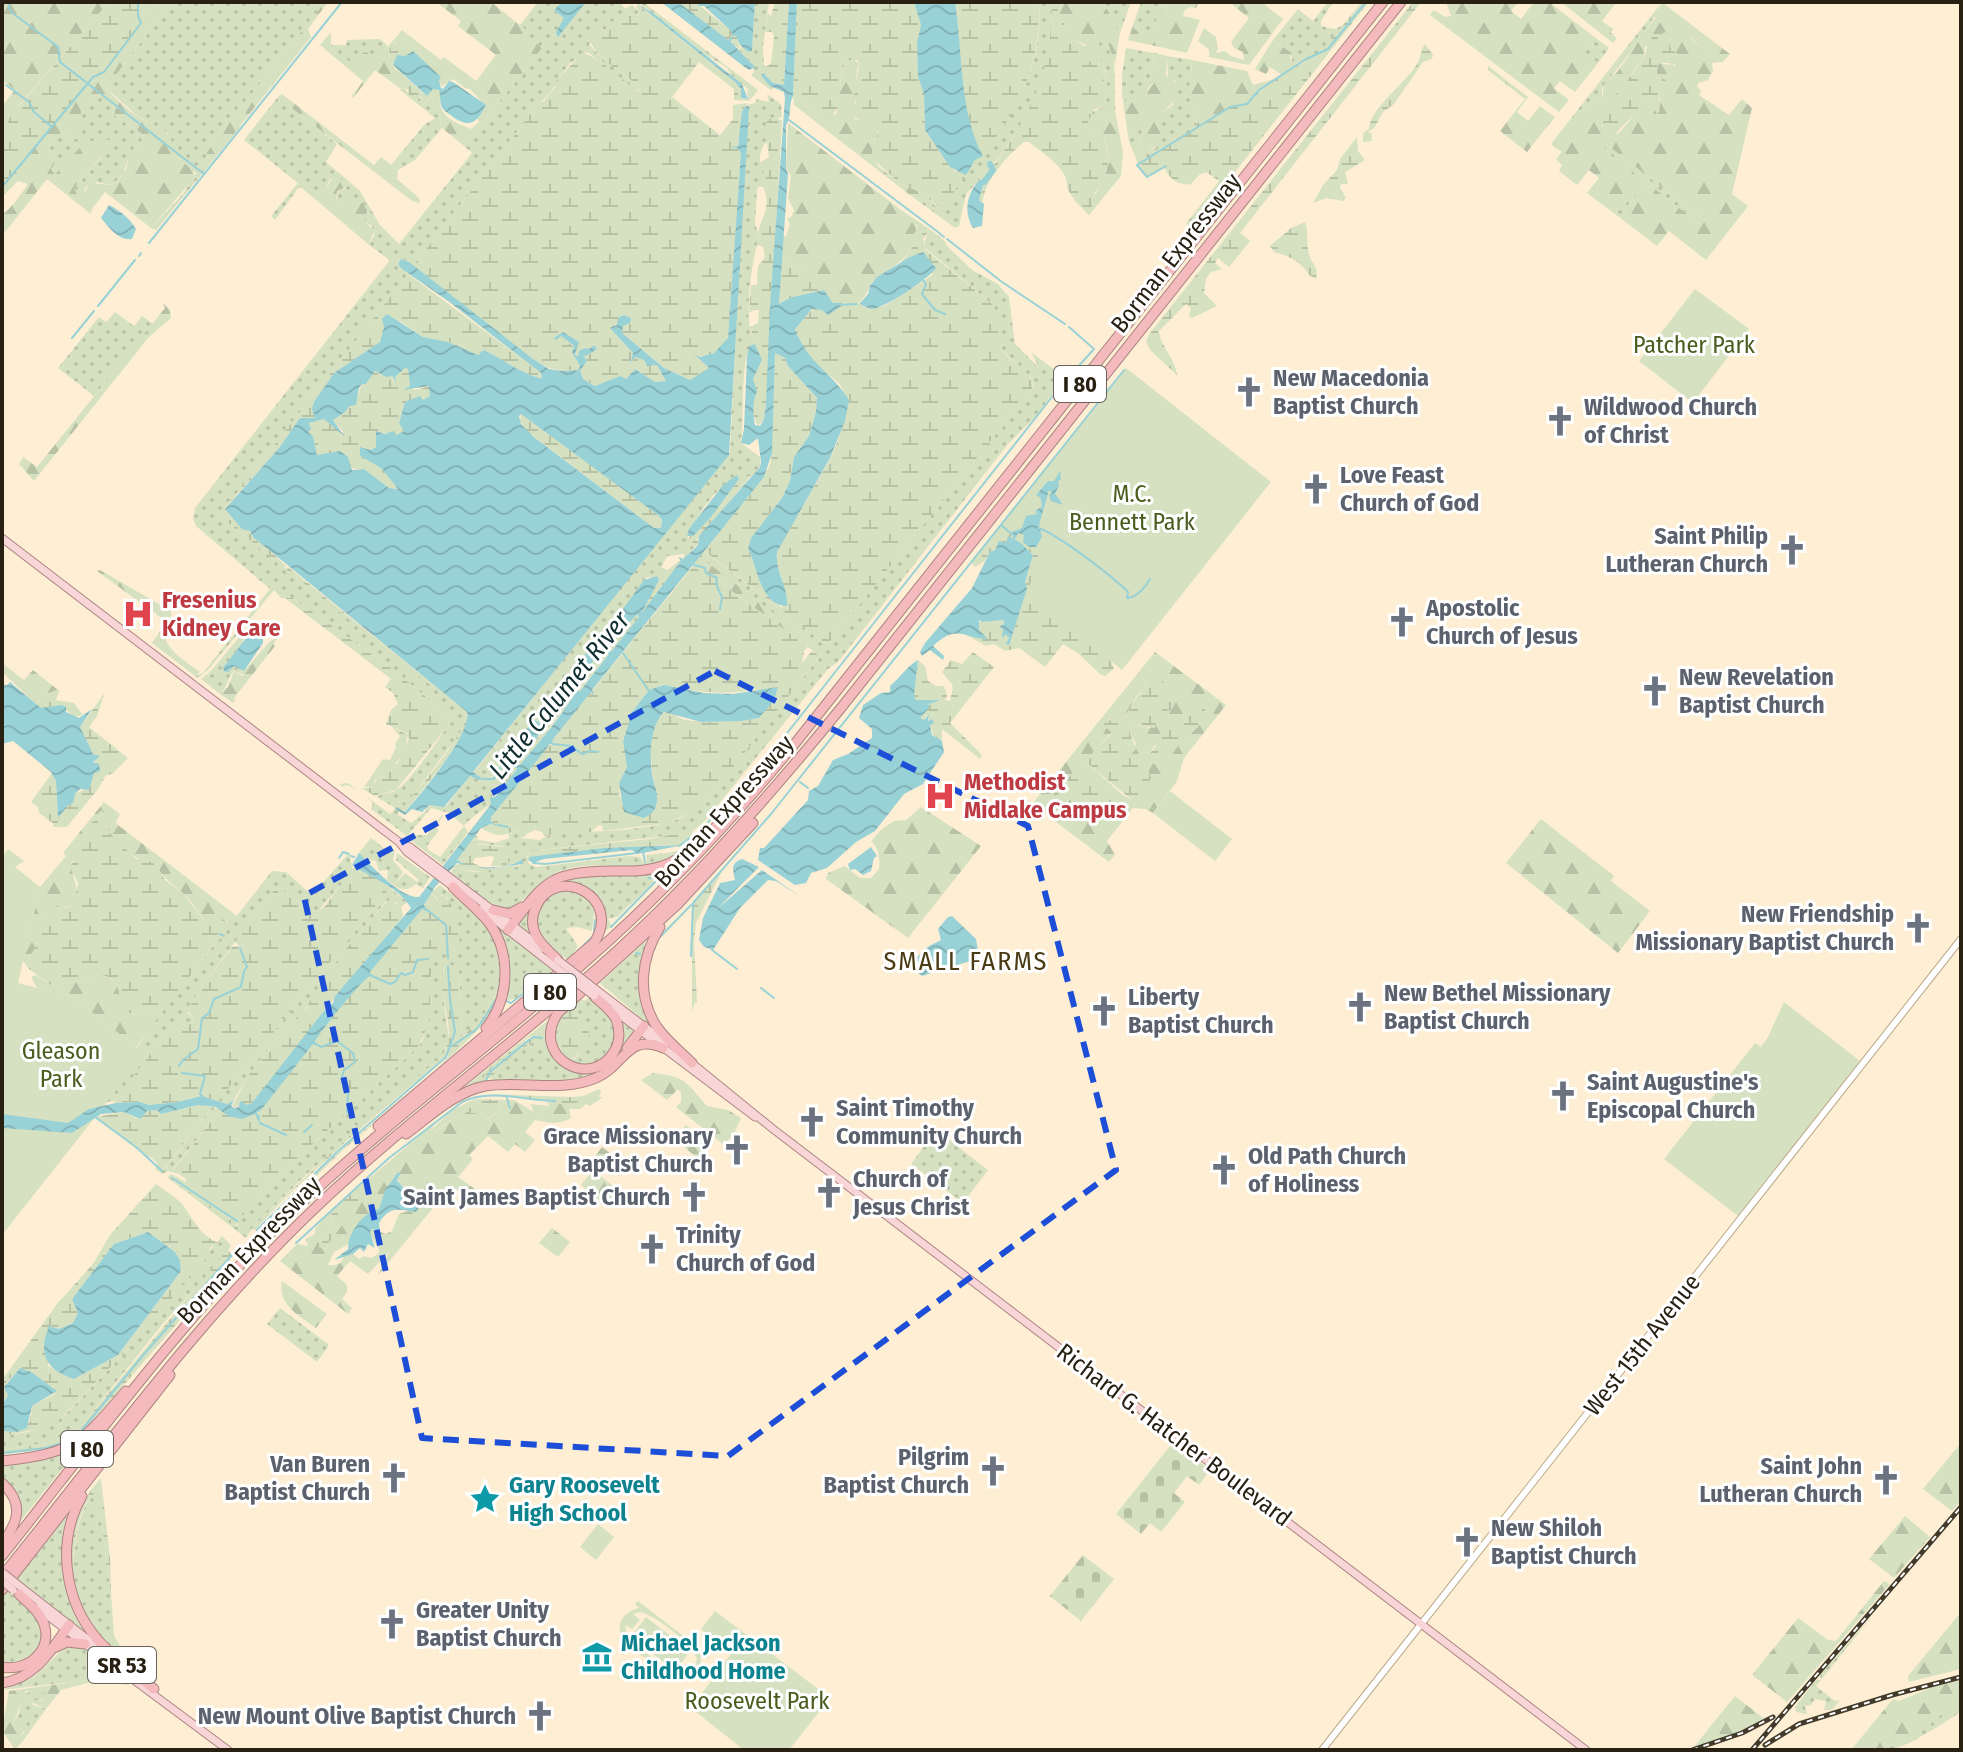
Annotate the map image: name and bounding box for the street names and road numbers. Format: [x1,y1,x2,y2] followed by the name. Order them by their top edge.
[1105,168,1247,338] street label: Borman Expressway
[1054,366,1106,402] road number: I 80
[649,729,800,893] street label: Borman Expressway
[524,974,576,1010] road number: I 80
[171,1170,327,1330] street label: Borman Expressway
[1578,1269,1706,1421] street label: West 15th Avenue
[1051,1338,1297,1532] street label: Richard G. Hatcher Boulevard
[61,1431,113,1467] road number: I 80
[88,1647,156,1683] road number: SR 53

